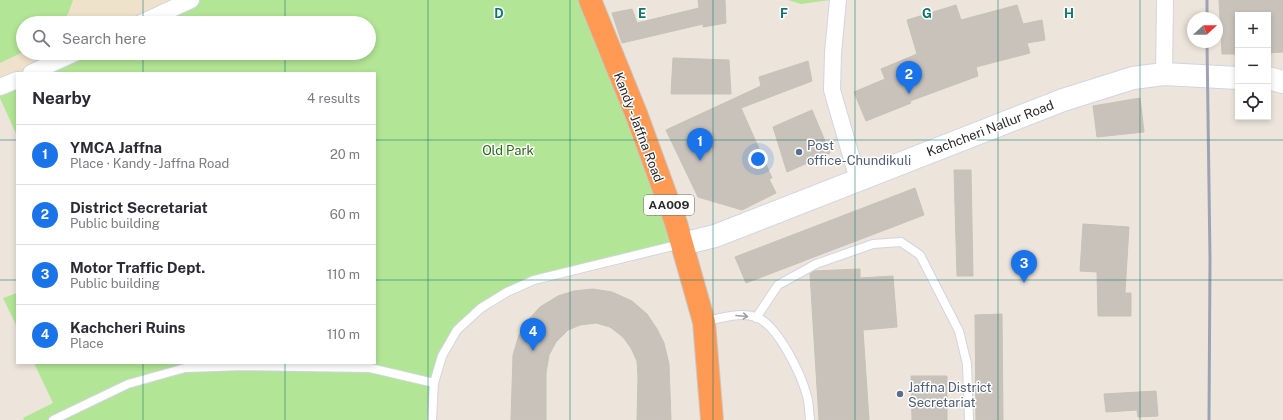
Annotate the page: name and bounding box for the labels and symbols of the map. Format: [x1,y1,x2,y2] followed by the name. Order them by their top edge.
[494,6,504,21] text: D
[638,6,646,21] text: E
[780,6,788,21] text: F
[922,6,932,21] text: G
[1064,6,1074,21] text: H
[1187,12,1223,48] north arrow
[896,61,922,94] pin: 2
[611,70,666,184] street label: Kandy - Jaffna Road
[925,97,1056,160] street label: Kachcheri Nallur Road
[687,128,713,161] pin: 1
[807,138,911,168] place label: Post office-Chundikuli
[482,143,534,158] park label: Old Park
[794,147,804,157] marker: Post office-Chundikuli
[748,149,768,169] your location
[644,195,694,215] road number: AA009
[1011,250,1037,283] pin: 3
[735,313,748,320] one-way arrow
[520,318,546,351] pin: 4
[908,380,992,410] place label: Jaffna District Secretariat
[895,389,905,399] marker: Jaffna District Secretariat

